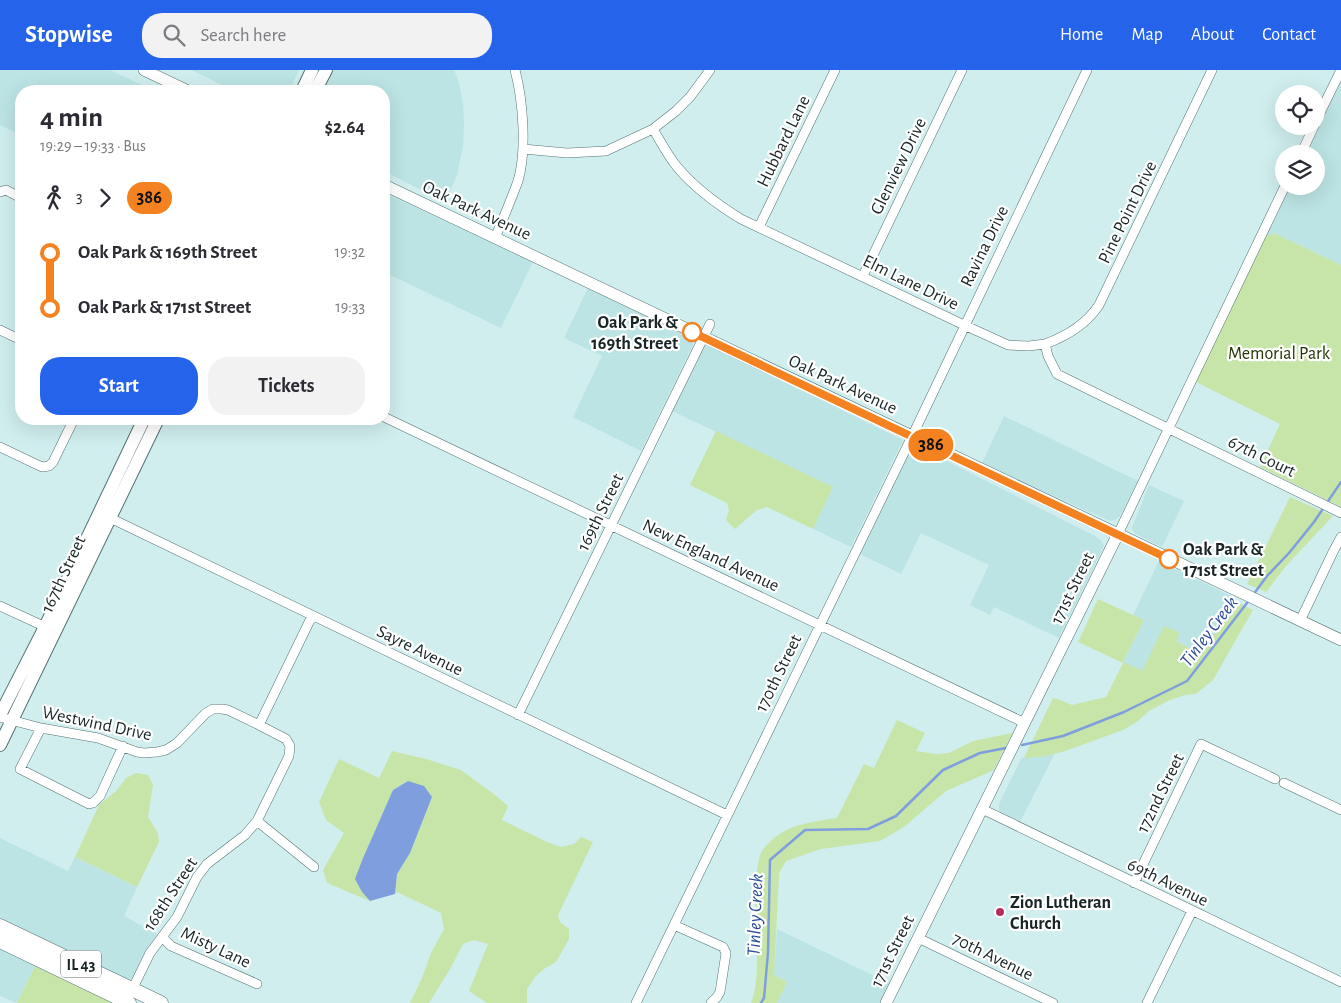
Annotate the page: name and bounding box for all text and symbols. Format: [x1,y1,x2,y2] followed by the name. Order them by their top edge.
[142,13,492,58] search box
[160,21,188,49] icon: search
[25,23,112,47] text: Stopwise
[200,26,286,45] text: Search here
[1060,26,1103,44] text: Home
[1131,26,1163,44] text: Map
[1191,26,1234,44] text: About
[1262,26,1316,44] text: Contact
[1275,85,1325,195] map controls
[1275,85,1325,135] button: locate
[754,93,814,190] street label: Hubbard Lane
[40,104,103,132] text: 4 min
[868,115,930,218] street label: Glenview Drive
[324,118,365,137] text: $2.64
[40,138,146,154] text: 19:29 – 19:33 · Bus
[1275,145,1325,195] button: layers
[1095,158,1160,266] street label: Pine Point Drive
[420,178,534,244] street label: Oak Park Avenue
[40,184,68,212] icon: walk
[91,184,119,212] icon: forward
[76,189,83,205] text: 3
[137,189,162,207] text: 386
[958,203,1012,290] street label: Ravina Drive
[78,243,257,262] text: Oak Park & 169th Street
[334,244,365,260] text: 19:32
[860,252,961,314] street label: Elm Lane Drive
[78,298,251,317] text: Oak Park & 171st Street
[335,299,365,315] text: 19:33
[591,314,678,353] place label: Oak Park & 169th Street
[682,322,702,342] marker: Oak Park & 169th Street
[1228,345,1331,363] park label: Memorial Park
[786,352,900,418] street label: Oak Park Avenue
[40,357,198,415] button: Start
[208,357,365,415] button: Tickets
[902,429,960,461] line badge: 386
[1225,433,1298,481] street label: 67th Court
[918,436,944,454] text: 386
[574,471,627,554] street label: 169th Street
[639,516,782,595] street label: New England Avenue
[38,533,90,616] street label: 167th Street
[1183,541,1264,580] place label: Oak Park & 171st Street
[1048,549,1098,627] street label: 171st Street
[1159,549,1179,569] marker: Oak Park & 171st Street
[1177,593,1242,671] water label: Tinley Creek
[374,622,465,679] street label: Sayre Avenue
[752,632,805,715] street label: 170th Street
[40,704,153,744] street label: Westwind Drive
[1134,751,1188,836] street label: 172nd Street
[141,854,201,935] street label: 168th Street
[1124,856,1211,910] street label: 69th Avenue
[745,873,766,957] water label: Tinley Creek
[1010,894,1111,933] place label: Zion Lutheran Church
[994,906,1006,918] marker: Zion Lutheran Church
[868,912,918,990] street label: 171st Street
[178,924,253,972] street label: Misty Lane
[949,930,1036,984] street label: 70th Avenue
[61,951,101,978] road number: IL 43

